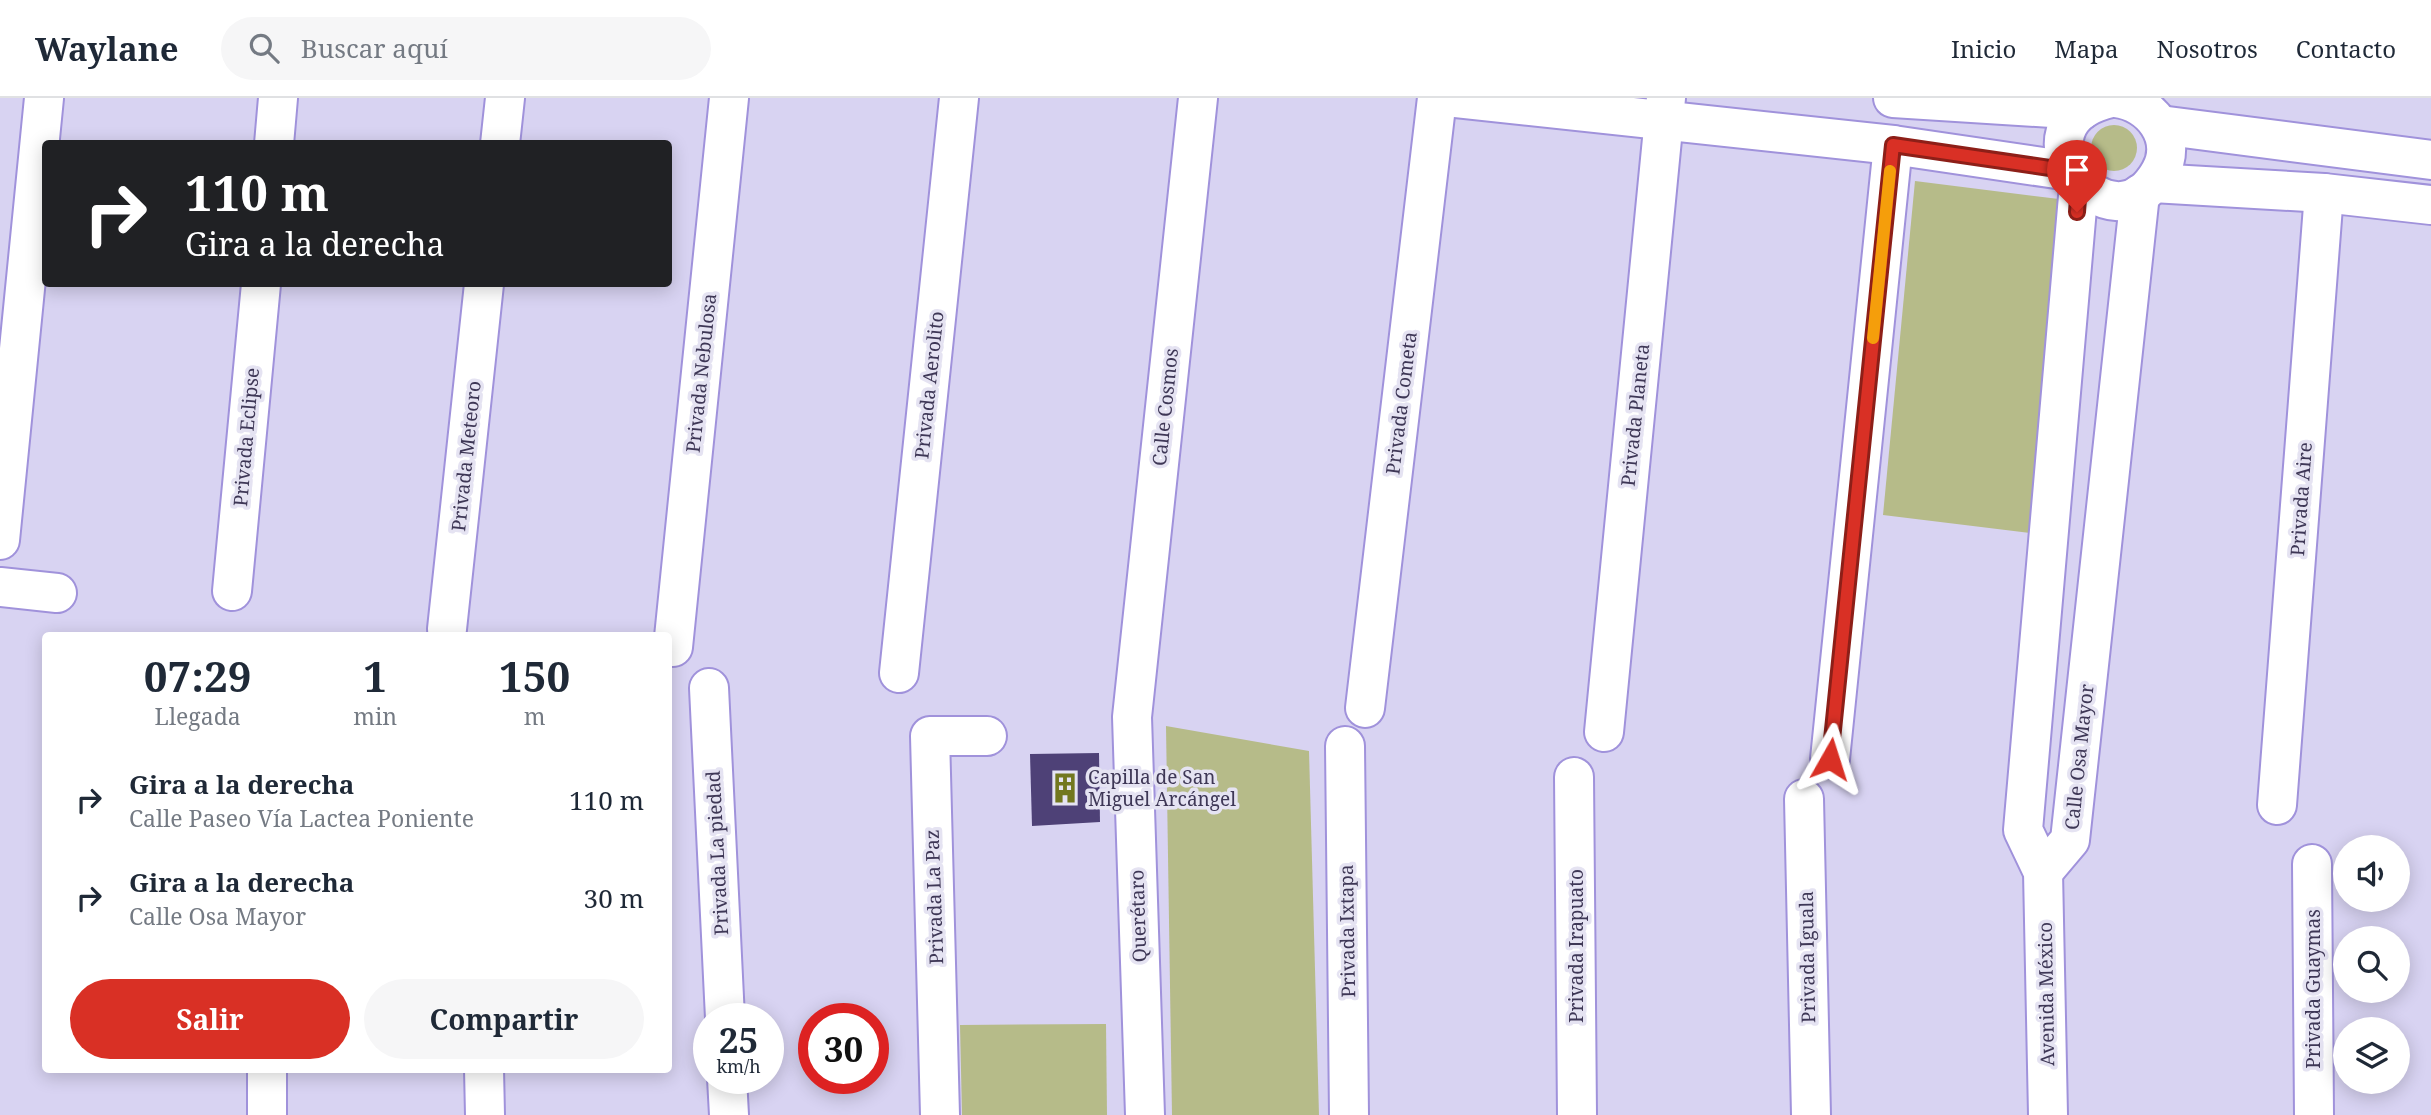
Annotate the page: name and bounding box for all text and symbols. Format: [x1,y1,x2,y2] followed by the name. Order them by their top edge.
[221,17,711,80] search box
[35,26,179,71] text: Waylane
[245,29,283,67] icon: search
[301,30,448,66] text: Buscar aquí
[1951,32,2016,65] text: Inicio
[2054,32,2119,65] text: Mapa
[2157,32,2258,65] text: Nosotros
[2296,32,2396,65] text: Contacto
[2047,140,2107,212] pin
[2058,151,2096,189] icon: arrive
[185,159,329,225] text: 110 m
[70,168,161,259] icon: right
[185,222,445,265] text: Gira a la derecha
[680,292,722,454] street label: Privada Nebulosa
[908,310,950,460] street label: Privada Aerolito
[1379,330,1423,476] street label: Privada Cometa
[1615,342,1655,488] street label: Privada Planeta
[1146,347,1184,467] street label: Calle Cosmos
[227,367,265,507] street label: Privada Eclipse
[445,379,487,533] street label: Privada Meteoro
[2284,441,2318,557] street label: Privada Aire
[144,647,251,704] text: 07:29
[363,647,387,704] text: 1
[499,647,570,704] text: 150
[2058,683,2100,831] street label: Calle Osa Mayor
[155,700,241,732] text: Llegada
[353,700,397,732] text: min
[524,700,545,732] text: m
[1793,722,1867,796] position arrow
[1088,764,1236,812] place label: Capilla de San Miguel Arcángel
[129,766,354,802] text: Gira a la derecha
[700,770,734,936] street label: Privada La piedad
[1048,771,1082,805] building icon: Capilla de San Miguel Arcángel
[70,781,108,819] icon: right
[569,782,644,818] text: 110 m
[129,802,474,834] text: Calle Paseo Vía Lactea Poniente
[919,829,949,965] street label: Privada La Paz
[2333,835,2410,1094] map controls
[2333,835,2410,912] button: sound
[129,864,354,900] text: Gira a la derecha
[1333,864,1361,998] street label: Privada Ixtapa
[1123,869,1153,963] street label: Querétaro
[1563,869,1589,1023] street label: Privada Irapuato
[70,879,108,917] icon: right
[584,880,644,916] text: 30 m
[1793,891,1821,1023] street label: Privada Iguala
[129,900,306,932] text: Calle Osa Mayor
[2300,909,2326,1069] street label: Privada Guaymas
[2032,922,2060,1066] street label: Avenida México
[2333,926,2410,1003] button: search
[70,979,350,1059] button: Salir
[364,979,644,1059] button: Compartir
[798,1003,889,1094] speed limit sign: 30
[719,1016,758,1063] text: 25
[2333,1017,2410,1094] button: layers
[716,1054,761,1078] text: km/h

